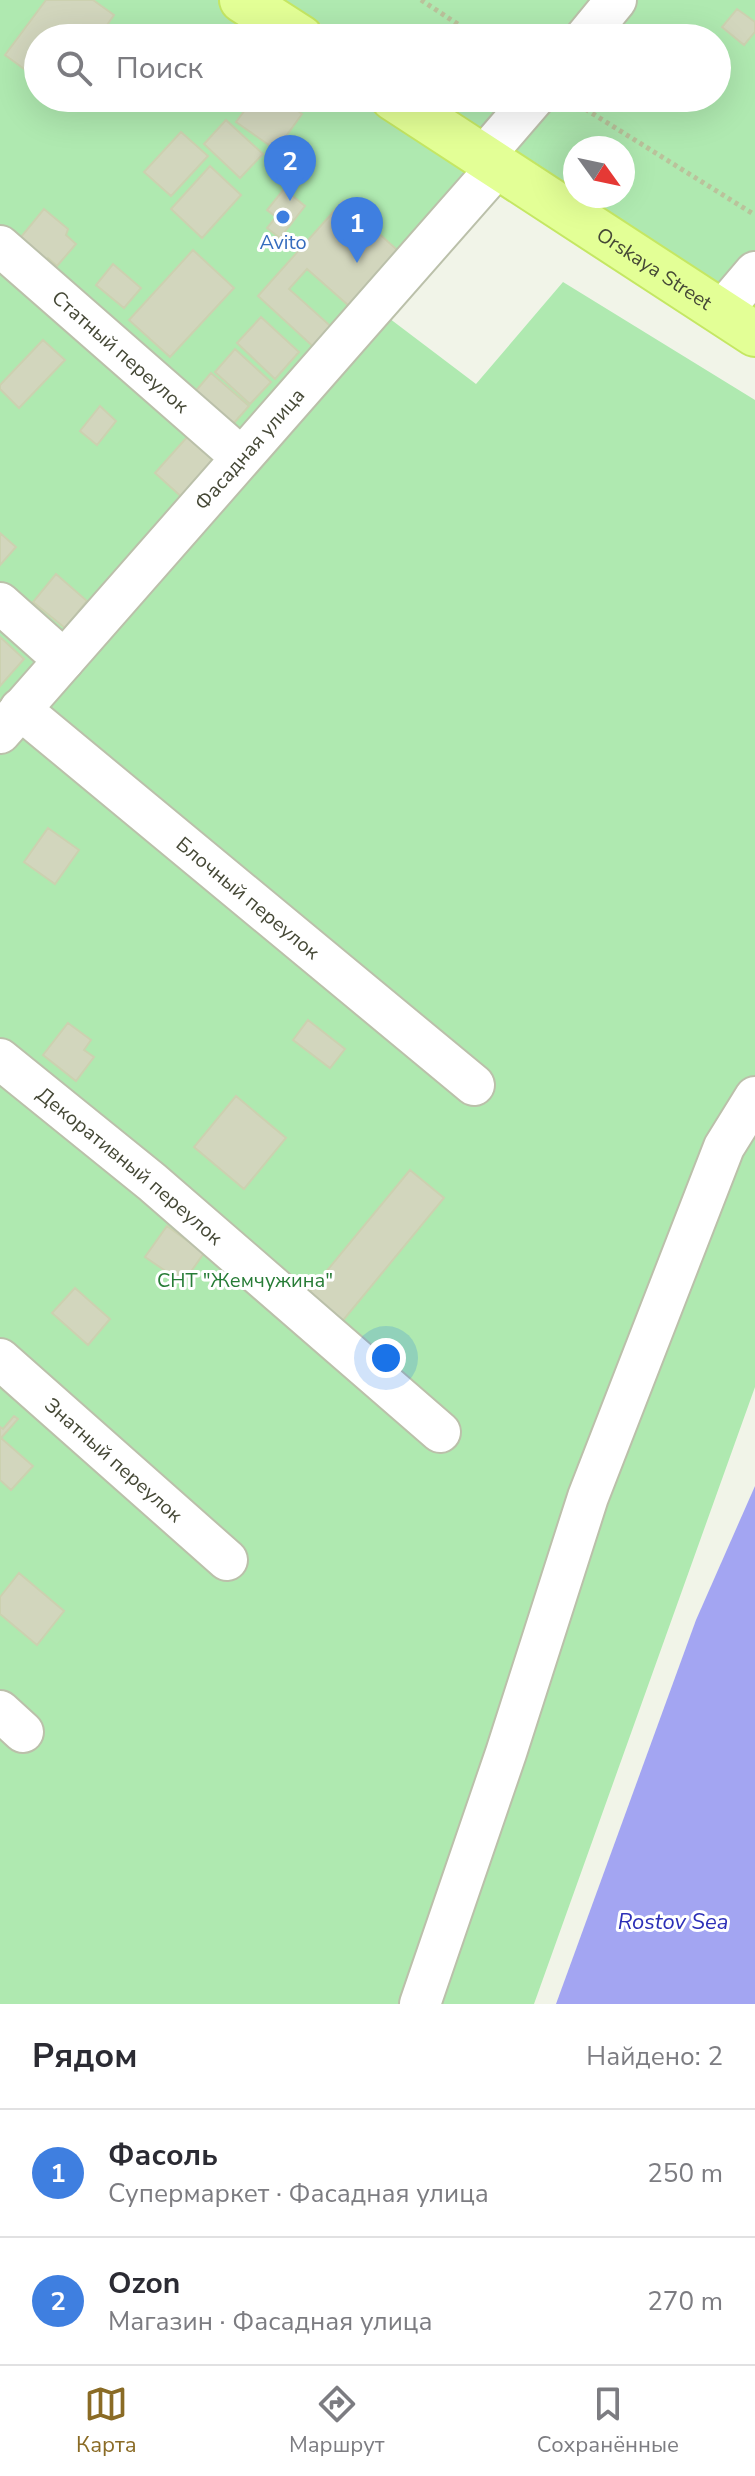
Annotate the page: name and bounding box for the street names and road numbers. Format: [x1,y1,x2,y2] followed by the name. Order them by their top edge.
[591,221,718,317] street label: Orskaya Street
[46,284,195,419] street label: Статный переулок
[188,382,310,516] street label: Фасадная улица
[171,830,326,965] street label: Блочный переулок
[31,1081,229,1251] street label: Декоративный переулок
[39,1391,189,1528] street label: Знатный переулок

